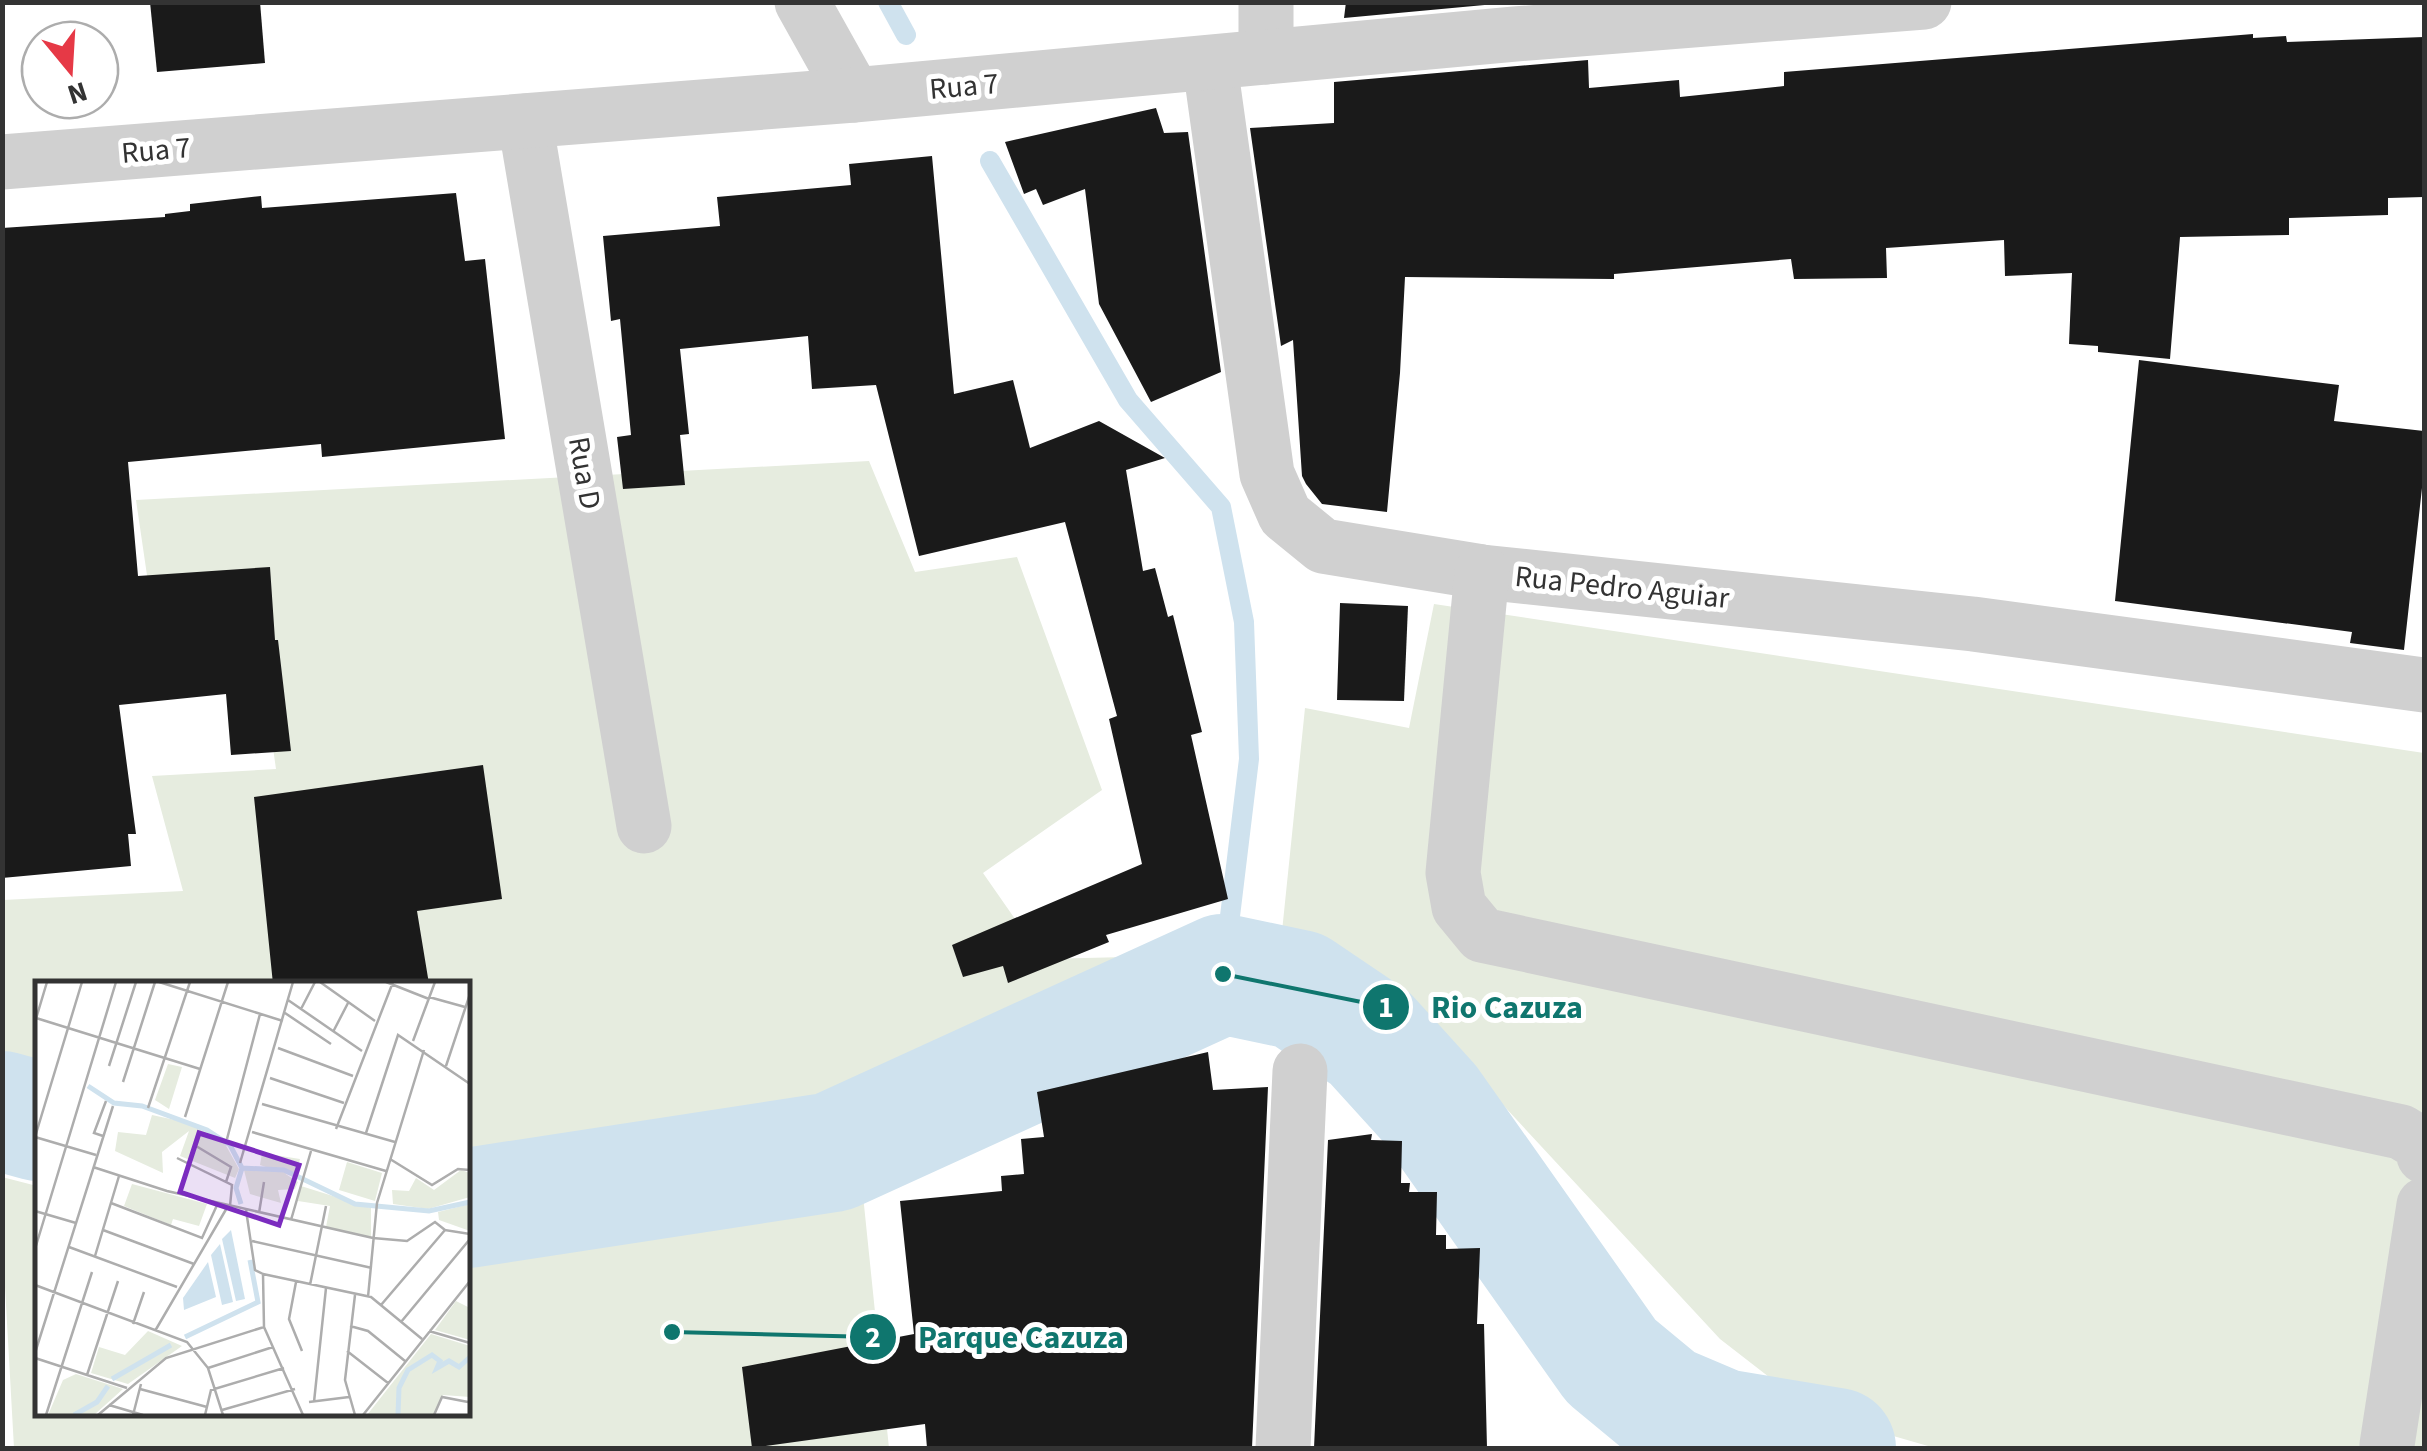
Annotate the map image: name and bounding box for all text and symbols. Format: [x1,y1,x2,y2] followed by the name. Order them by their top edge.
[20,20,120,120] north arrow
[928,62,1000,111] street label: Rua 7
[62,71,92,115] text: N
[120,126,192,175] street label: Rua 7
[557,433,612,513] street label: Rua D
[1513,555,1732,620] street label: Rua Pedro Aguiar
[1361,976,1603,1038] callout: Rio Cazuza
[35,981,470,1416] inset map
[1431,985,1583,1031] text: Rio Cazuza
[1378,986,1394,1029] text: 1
[848,1306,1144,1368] callout: Parque Cazuza
[918,1315,1124,1361] text: Parque Cazuza
[865,1316,881,1359] text: 2

